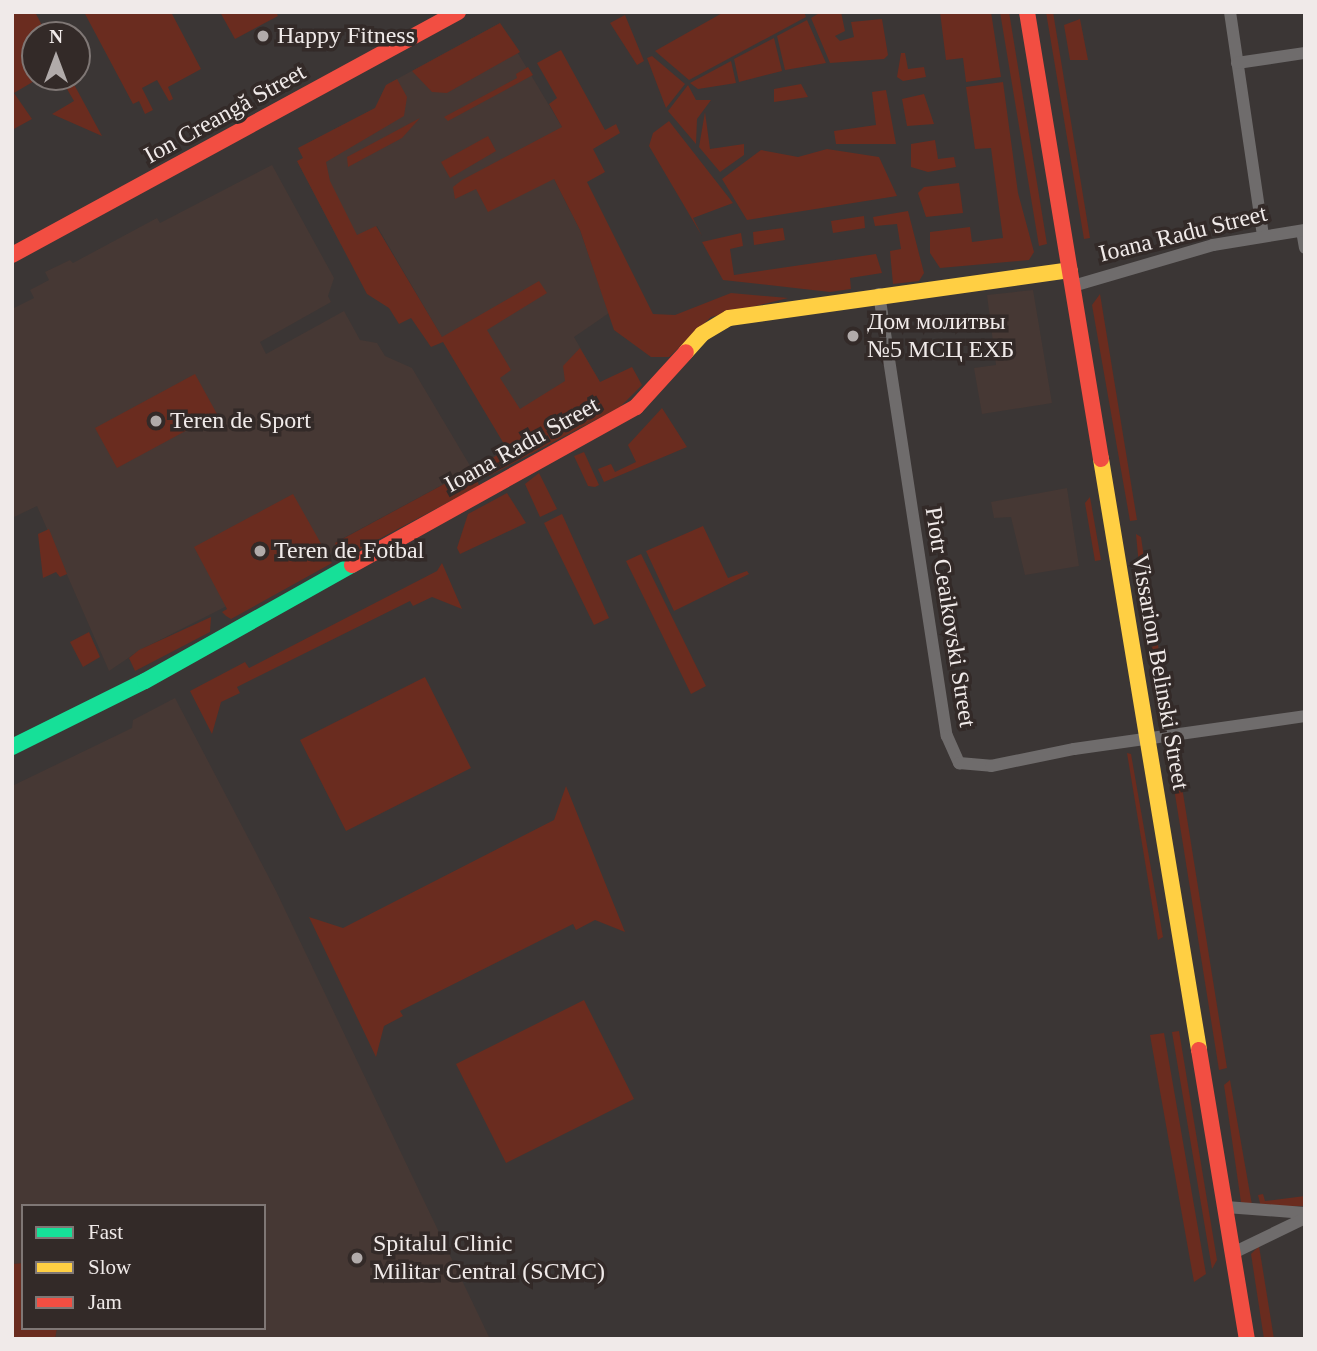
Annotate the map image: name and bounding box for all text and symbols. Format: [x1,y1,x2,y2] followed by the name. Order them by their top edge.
[21,21,91,91] north arrow
[277,22,415,50] place label: Happy Fitness
[49,26,63,47] text: N
[255,28,271,44] marker: Happy Fitness
[139,58,311,170] street label: Ion Creangă Street
[1096,199,1270,269] street label: Ioana Radu Street
[867,308,1014,364] place label: Дом молитвы №5 МСЦ ЕХБ
[845,328,861,344] marker: Дом молитвы №5 МСЦ ЕХБ
[440,391,604,499] street label: Ioana Radu Street
[170,407,311,435] place label: Teren de Sport
[148,413,164,429] marker: Teren de Sport
[918,505,982,729] street label: Piotr Ceaikovski Street
[274,537,424,565] place label: Teren de Fotbal
[252,543,268,559] marker: Teren de Fotbal
[1125,552,1195,792] street label: Vissarion Belinski Street
[21,1204,266,1330] legend
[88,1220,123,1244] text: Fast
[373,1230,605,1286] place label: Spitalul Clinic Militar Central (SCMC)
[347,1248,367,1268] marker: Spitalul Clinic Militar Central (SCMC)
[88,1255,131,1279] text: Slow
[88,1290,122,1314] text: Jam

